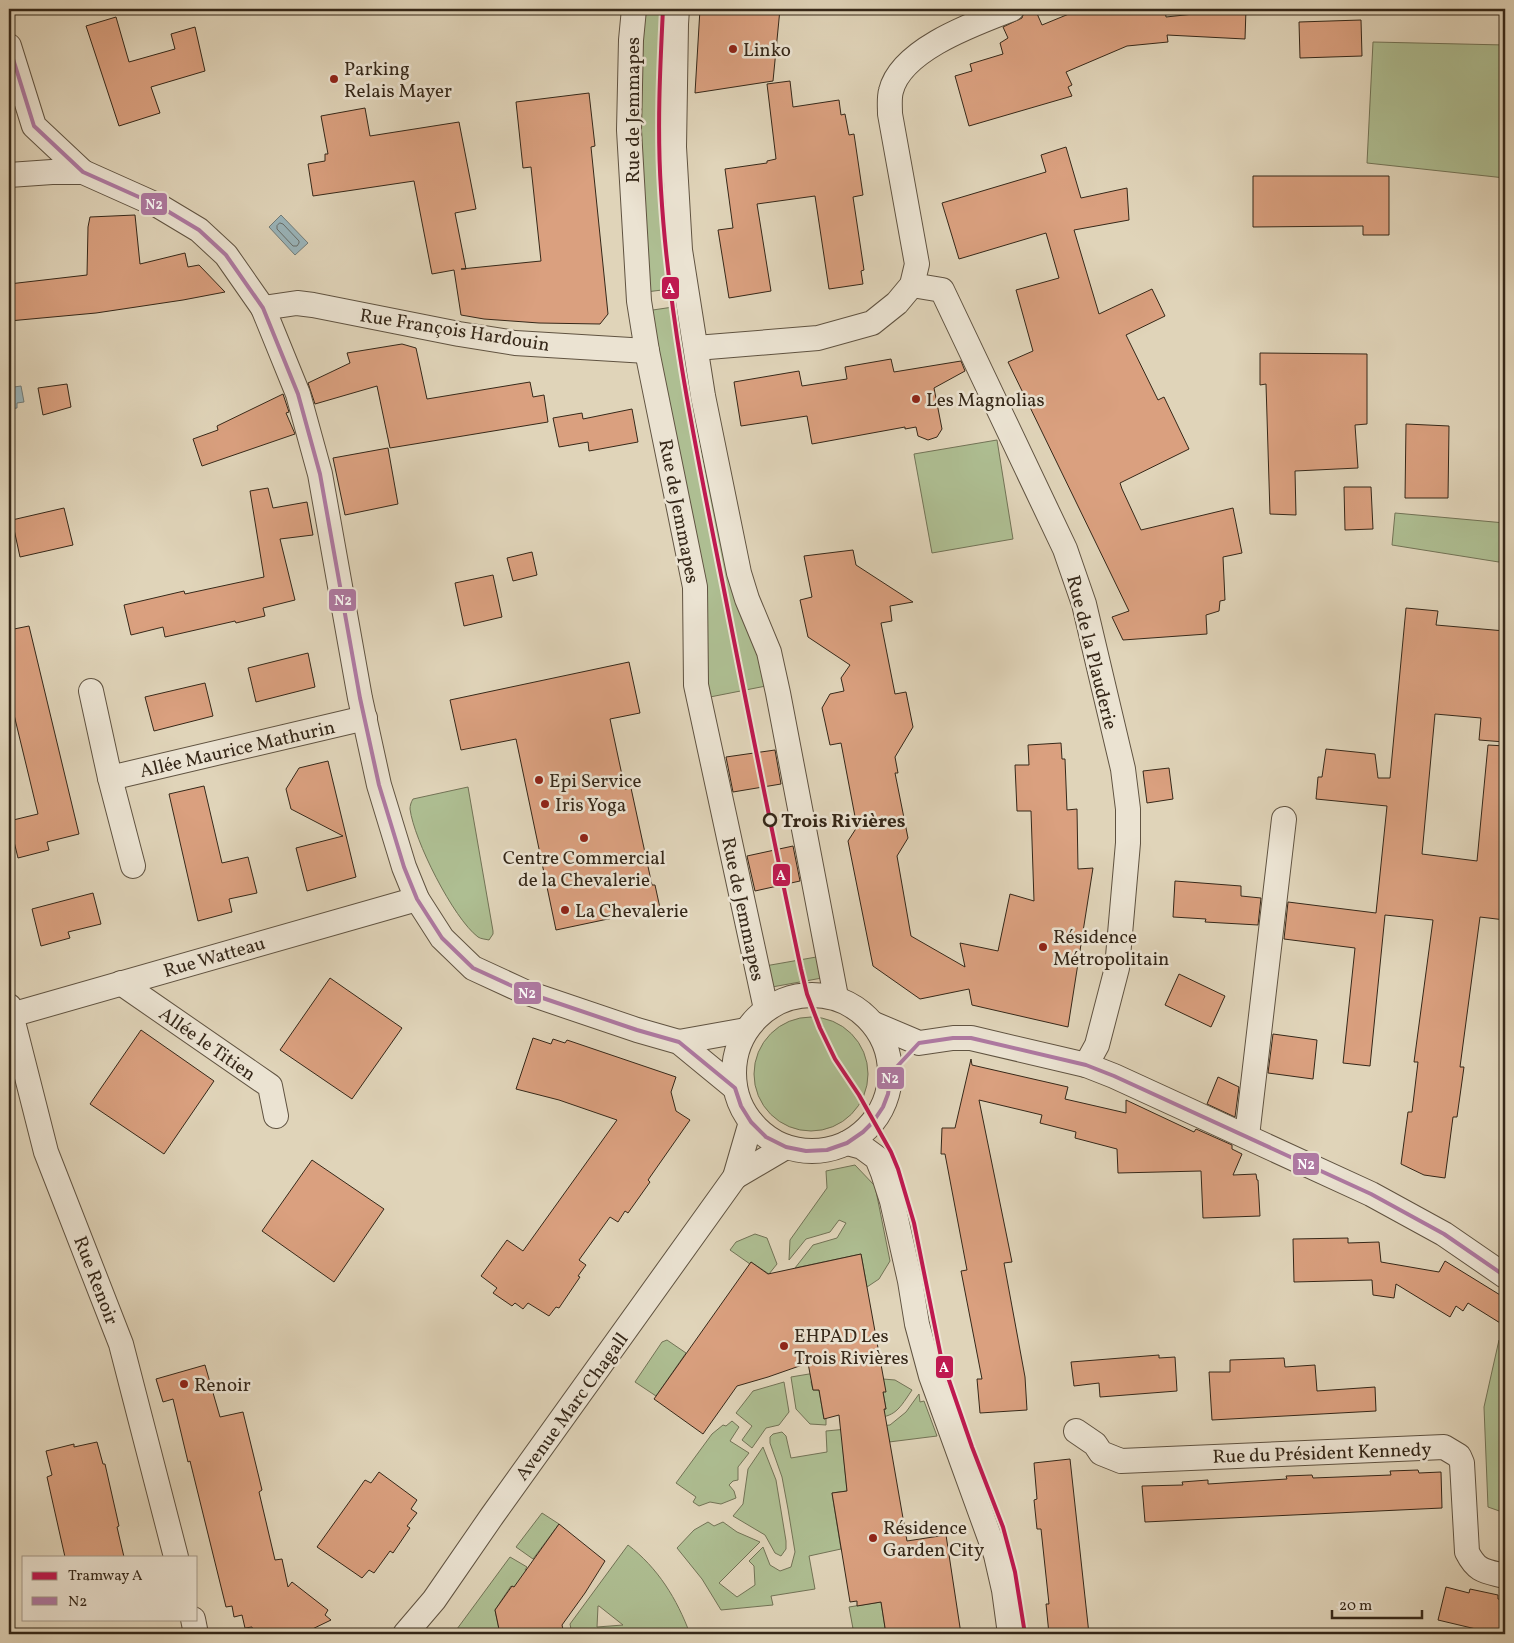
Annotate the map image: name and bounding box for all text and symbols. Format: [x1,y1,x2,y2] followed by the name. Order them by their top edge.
[621,37,647,183] street label: Rue de Jemmapes
[743,38,791,64] place label: Linko
[727,43,739,55] marker: Linko
[344,57,452,105] place label: Parking Relais Mayer
[328,73,340,85] marker: Parking Relais Mayer
[140,192,168,216] line badge: N2
[145,196,163,215] text: N2
[661,276,680,300] line badge: A
[665,280,675,299] text: A
[358,303,552,359] street label: Rue François Hardouin
[926,388,1045,414] place label: Les Magnolias
[910,393,922,405] marker: Les Magnolias
[651,437,705,586] street label: Rue de Jemmapes
[1059,573,1123,732] street label: Rue de la Plauderie
[328,588,357,612] line badge: N2
[334,592,352,611] text: N2
[137,715,338,785] street label: Allée Maurice Mathurin
[549,769,642,795] place label: Epi Service
[533,774,545,786] marker: Epi Service
[555,793,626,819] place label: Iris Yoga
[539,798,551,810] marker: Iris Yoga
[781,809,906,835] place label: Trois Rivières
[763,813,777,827] marker: Trois Rivières
[578,832,590,844] marker: Centre Commercial de la Chevalerie
[714,835,770,984] street label: Rue de Jemmapes
[503,846,666,894] place label: Centre Commercial de la Chevalerie
[772,863,791,887] line badge: A
[776,867,786,886] text: A
[575,899,688,925] place label: La Chevalerie
[559,904,571,916] marker: La Chevalerie
[1053,925,1169,973] place label: Résidence Métropolitain
[161,931,269,985] street label: Rue Watteau
[1037,941,1049,953] marker: Résidence Métropolitain
[513,981,542,1005] line badge: N2
[518,985,536,1004] text: N2
[153,1002,261,1088] street label: Allée le Titien
[876,1066,905,1090] line badge: N2
[881,1070,899,1089] text: N2
[1292,1152,1320,1176] line badge: N2
[1297,1156,1315,1175] text: N2
[66,1233,124,1329] street label: Rue Renoir
[794,1324,909,1372] place label: EHPAD Les Trois Rivières
[510,1328,635,1486] street label: Avenue Marc Chagall
[778,1340,790,1352] marker: EHPAD Les Trois Rivières
[935,1355,954,1379] line badge: A
[939,1359,949,1378] text: A
[194,1373,251,1399] place label: Renoir
[178,1378,190,1390] marker: Renoir
[1212,1437,1432,1471] street label: Rue du Président Kennedy
[883,1516,984,1564] place label: Résidence Garden City
[867,1532,879,1544] marker: Résidence Garden City
[22,1556,198,1620] legend
[68,1566,143,1587] text: Tramway A
[1332,1588,1422,1620] scale bar
[68,1592,87,1613] text: N2
[1339,1596,1372,1617] text: 20 m

